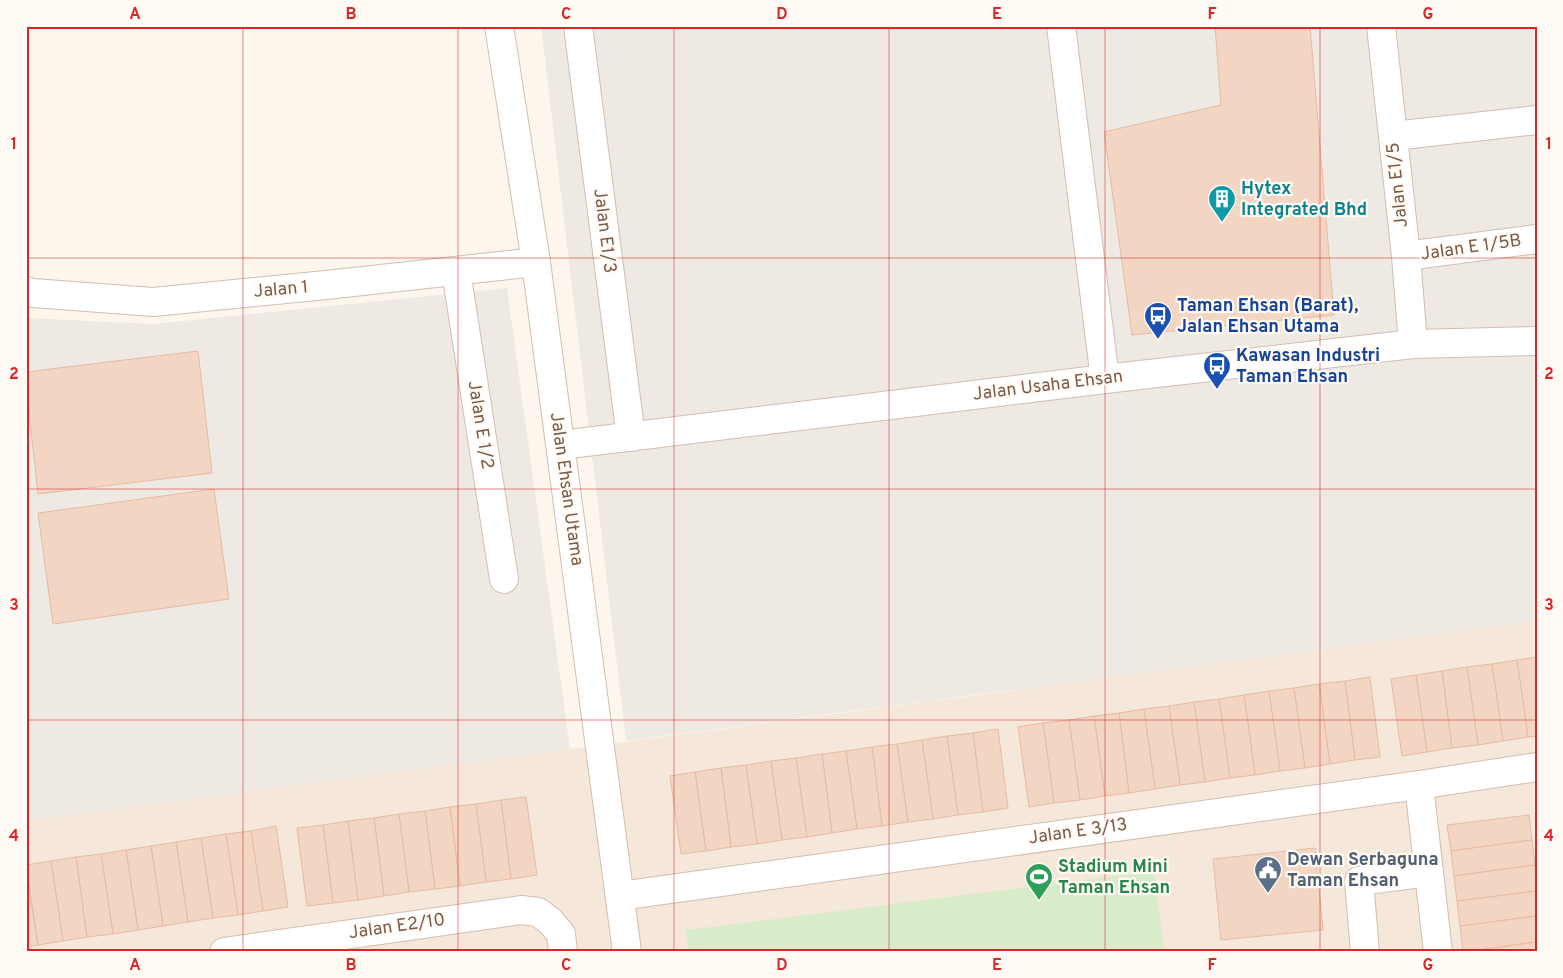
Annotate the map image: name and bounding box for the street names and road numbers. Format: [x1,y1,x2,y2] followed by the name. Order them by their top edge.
[1382,141,1414,229] street label: Jalan E1/5
[587,187,621,275] street label: Jalan E1/3
[1419,230,1523,266] street label: Jalan E 1/5B
[253,276,309,304] street label: Jalan 1
[972,365,1124,407] street label: Jalan Usaha Ehsan
[462,379,498,471] street label: Jalan E 1/2
[544,411,588,567] street label: Jalan Ehsan Utama
[1027,814,1129,850] street label: Jalan E 3/13
[347,909,447,945] street label: Jalan E2/10

